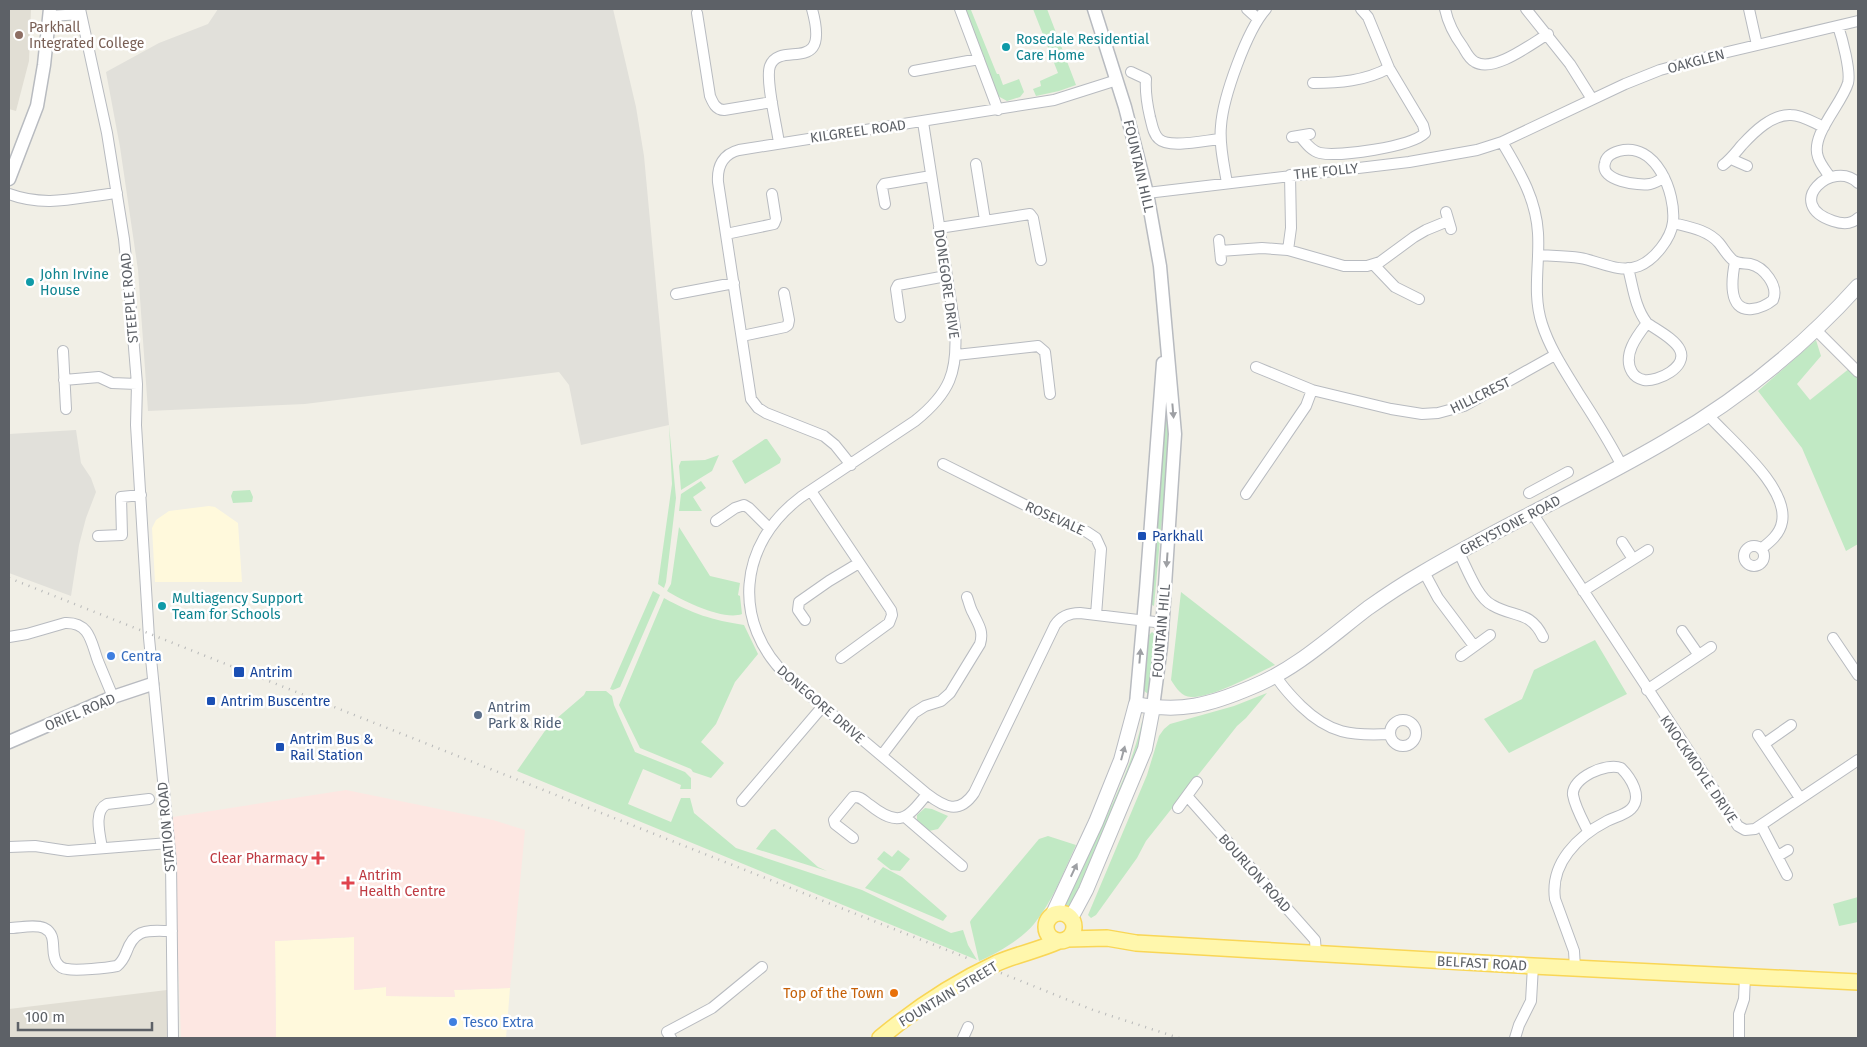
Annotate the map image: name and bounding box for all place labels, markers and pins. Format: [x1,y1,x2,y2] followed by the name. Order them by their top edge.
[29,19,144,52] place label: Parkhall Integrated College
[13,29,25,41] marker: Parkhall Integrated College
[1016,31,1149,64] place label: Rosedale Residential Care Home
[1000,41,1012,53] marker: Rosedale Residential Care Home
[40,266,109,299] place label: John Irvine House
[24,276,36,288] marker: John Irvine House
[1152,528,1203,545] place label: Parkhall
[1136,530,1148,542] marker: Parkhall
[172,590,304,623] place label: Multiagency Support Team for Schools
[156,600,168,612] marker: Multiagency Support Team for Schools
[121,648,162,665] place label: Centra
[105,650,117,662] marker: Centra
[250,664,293,681] place label: Antrim
[232,665,246,679] marker: Antrim
[221,693,330,710] place label: Antrim Buscentre
[205,695,217,707] marker: Antrim Buscentre
[488,699,562,732] place label: Antrim Park & Ride
[472,709,484,721] marker: Antrim Park & Ride
[290,731,373,764] place label: Antrim Bus & Rail Station
[274,741,286,753] marker: Antrim Bus & Rail Station
[210,850,308,867] place label: Clear Pharmacy
[312,852,324,864] marker: Clear Pharmacy
[359,867,446,900] place label: Antrim Health Centre
[341,876,355,890] marker: Antrim Health Centre
[783,985,884,1002] place label: Top of the Town
[888,987,900,999] marker: Top of the Town
[463,1014,534,1031] place label: Tesco Extra
[447,1016,459,1028] marker: Tesco Extra

